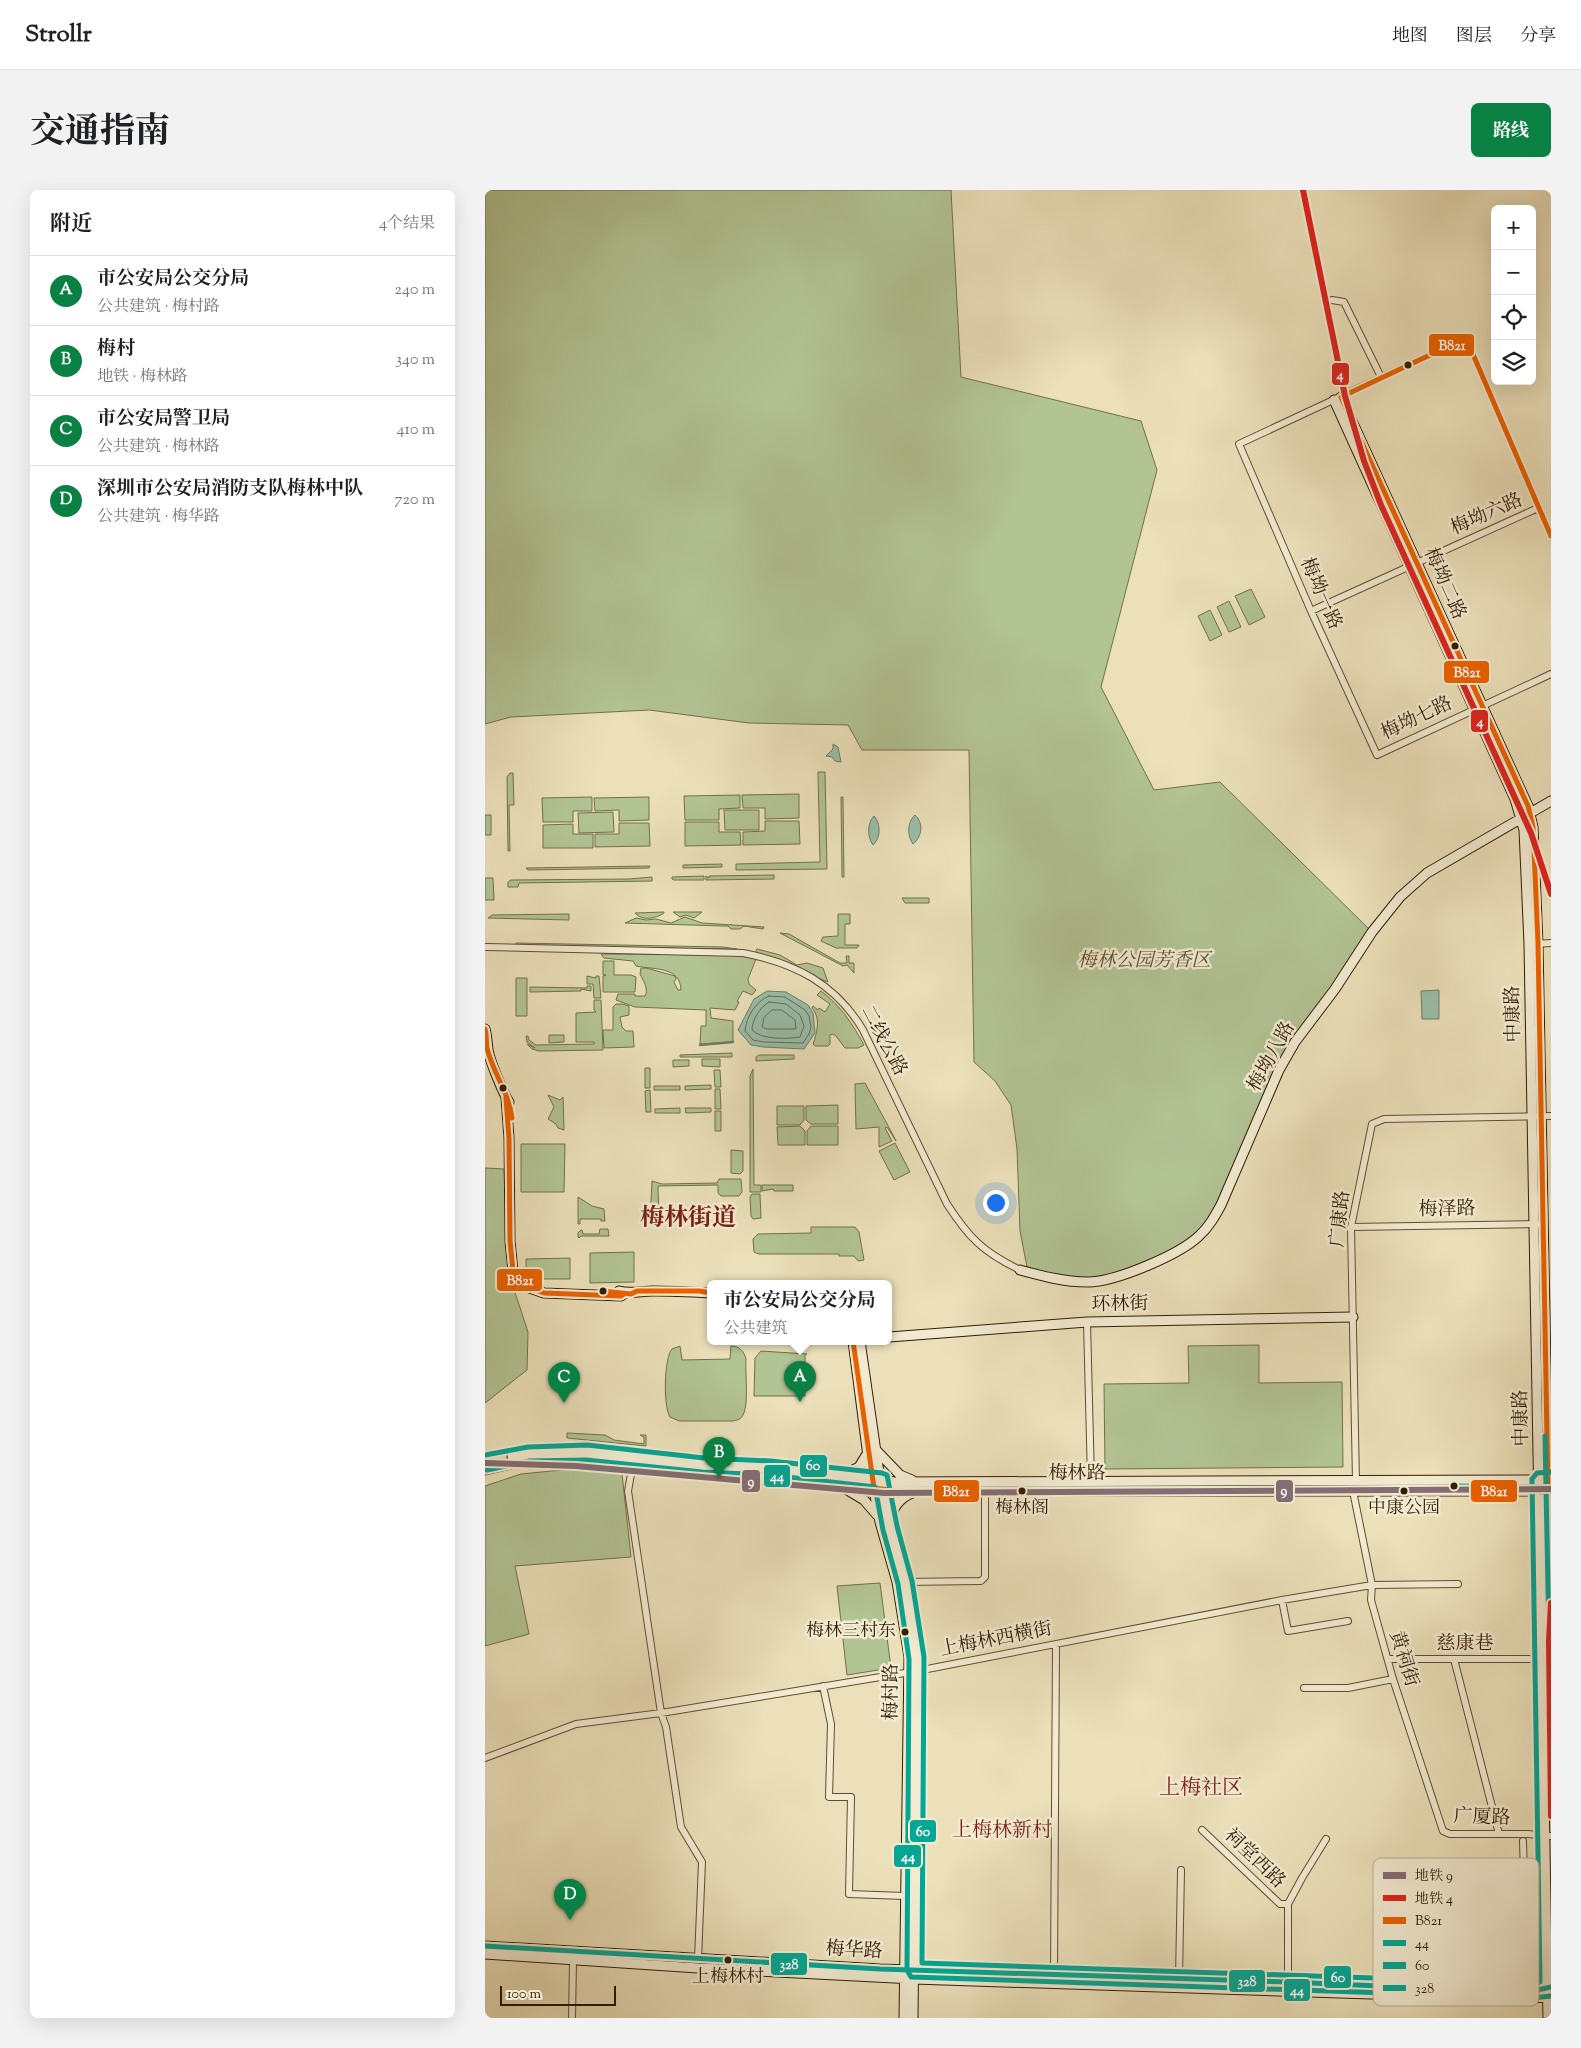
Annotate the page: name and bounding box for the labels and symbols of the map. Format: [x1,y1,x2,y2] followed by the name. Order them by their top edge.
[1428,333,1475,357] line badge: B821
[1439,337,1466,357] text: B821
[1403,360,1413,370] unlabelled marker
[1331,362,1350,386] line badge: 4
[1335,366,1344,386] text: 4
[1447,487,1527,543] street label: 梅坳六路
[1416,544,1472,624] street label: 梅坳二路
[1292,554,1348,634] street label: 梅坳一路
[1450,641,1460,651] unlabelled marker
[1443,660,1490,684] line badge: B821
[1454,664,1481,684] text: B821
[1377,691,1457,747] street label: 梅坳七路
[1470,709,1489,733] line badge: 4
[1475,713,1484,733] text: 4
[1077,948,1213,975] park label: 梅林公园芳香区
[1500,985,1528,1043] street label: 中康路
[853,1001,913,1081] street label: 二线公路
[1242,1017,1302,1097] street label: 梅坳八路
[498,1083,508,1093] unlabelled marker
[1325,1189,1357,1249] street label: 广康路
[983,1190,1009,1216] your location
[1418,1196,1476,1224] street label: 梅泽路
[640,1202,736,1236] district label: 梅林街道
[496,1268,543,1292] line badge: B821
[507,1272,534,1292] text: B821
[598,1286,608,1296] unlabelled marker
[1091,1291,1149,1319] street label: 环林街
[784,1361,816,1402] pin: A
[548,1362,580,1403] pin: C
[1508,1389,1536,1447] street label: 中康路
[703,1437,735,1478] pin: B
[799,1454,828,1478] line badge: 60
[806,1457,821,1477] text: 60
[1048,1461,1106,1488] street label: 梅林路
[763,1464,791,1488] line badge: 44
[769,1468,784,1488] text: 44
[741,1469,761,1493] line badge: 9
[748,1473,755,1493] text: 9
[933,1479,980,1503] line badge: B821
[1275,1479,1294,1503] line badge: 9
[1470,1479,1518,1503] line badge: B821
[1449,1481,1459,1491] unlabelled marker
[1281,1482,1288,1502] text: 9
[943,1483,970,1503] text: B821
[1481,1483,1508,1503] text: B821
[1017,1486,1027,1496] marker: 梅林阁
[1399,1486,1409,1496] marker: 中康公园
[995,1496,1049,1522] place label: 梅林阁
[1368,1496,1440,1522] place label: 中康公园
[937,1616,1055,1664] street label: 上梅林西横街
[806,1619,896,1645] place label: 梅林三村东
[900,1627,910,1637] marker: 梅林三村东
[1382,1628,1424,1690] street label: 黄祠街
[1436,1631,1494,1658] street label: 慈康巷
[879,1663,906,1721] street label: 梅村路
[1159,1774,1243,1804] district label: 上梅社区
[1453,1804,1511,1832] street label: 广厦路
[952,1817,1052,1846] district label: 上梅林新村
[909,1819,937,1843] line badge: 60
[916,1823,931,1843] text: 60
[1217,1823,1291,1895] street label: 祠堂西路
[893,1844,922,1868] line badge: 44
[900,1848,915,1868] text: 44
[1373,1858,1539,2006] legend
[1415,1867,1453,1887] text: 地铁 9
[554,1879,586,1920] pin: D
[1415,1890,1453,1910] text: 地铁 4
[1415,1912,1442,1932] text: B821
[1415,1935,1429,1955] text: 44
[825,1936,883,1966] street label: 梅华路
[770,1952,808,1976] line badge: 328
[723,1955,733,1965] marker: 上梅林村
[779,1956,799,1976] text: 328
[1415,1957,1429,1977] text: 60
[692,1965,764,1991] place label: 上梅林村
[1323,1965,1352,1989] line badge: 60
[1228,1969,1266,1993] line badge: 328
[1331,1969,1346,1989] text: 60
[1237,1973,1257,1993] text: 328
[1283,1978,1311,2002] line badge: 44
[1415,1980,1434,2000] text: 328
[1289,1982,1304,2002] text: 44
[500,1983,616,2006] scale bar

